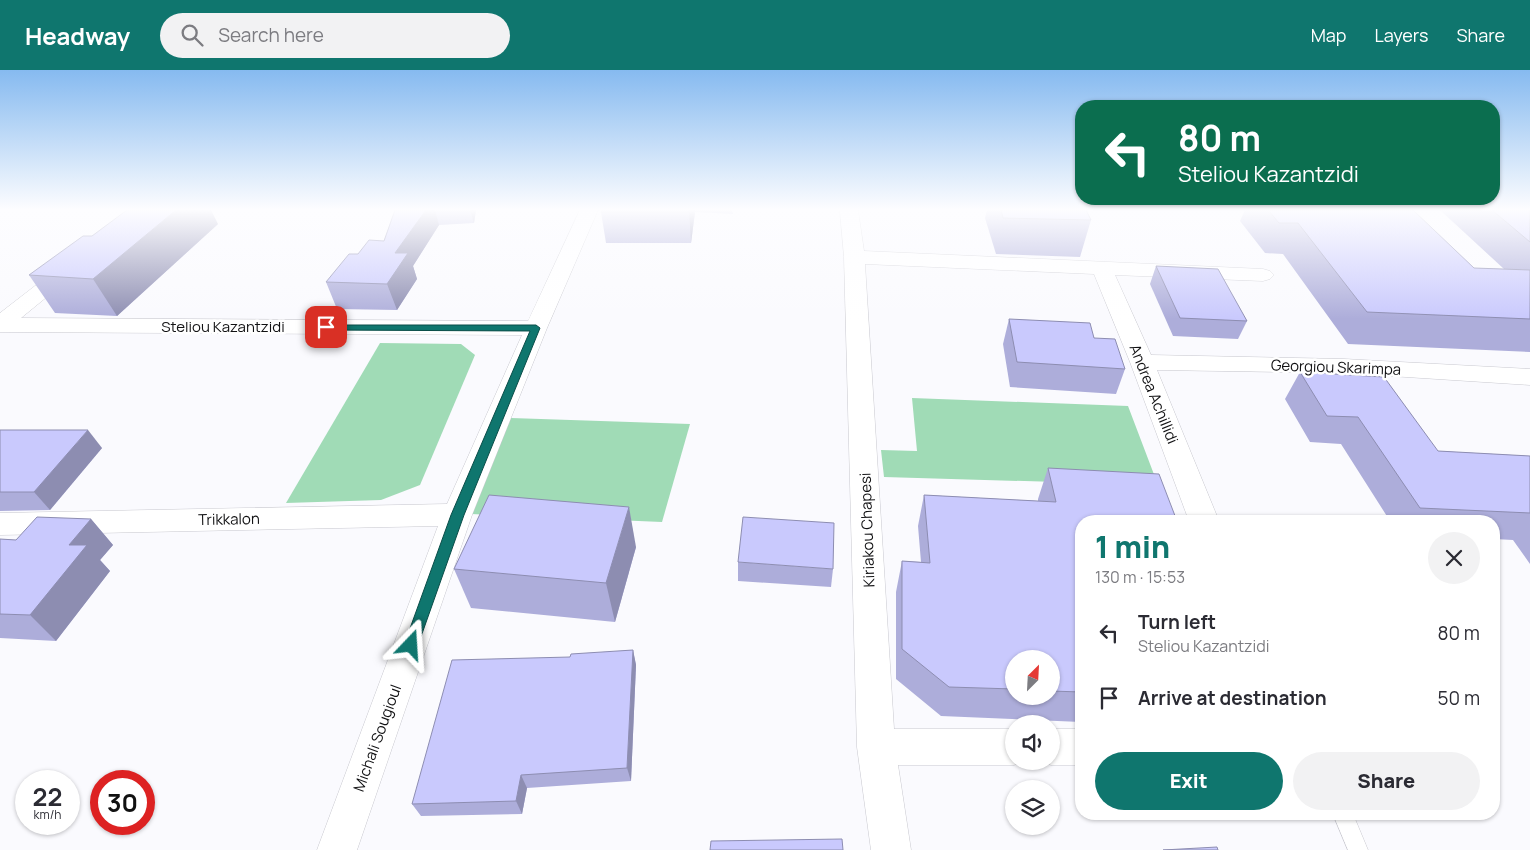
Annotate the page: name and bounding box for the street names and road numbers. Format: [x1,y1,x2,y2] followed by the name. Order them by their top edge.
[161,316,285,337] street label: Steliou Kazantzidi
[1124,341,1184,447] street label: Andrea Achillidi
[1270,354,1402,380] street label: Georgiou Skarimpa
[855,472,879,588] street label: Kiriakou Chapesi
[198,508,260,530] street label: Trikkalon
[348,682,406,794] street label: Michali Sougioul

